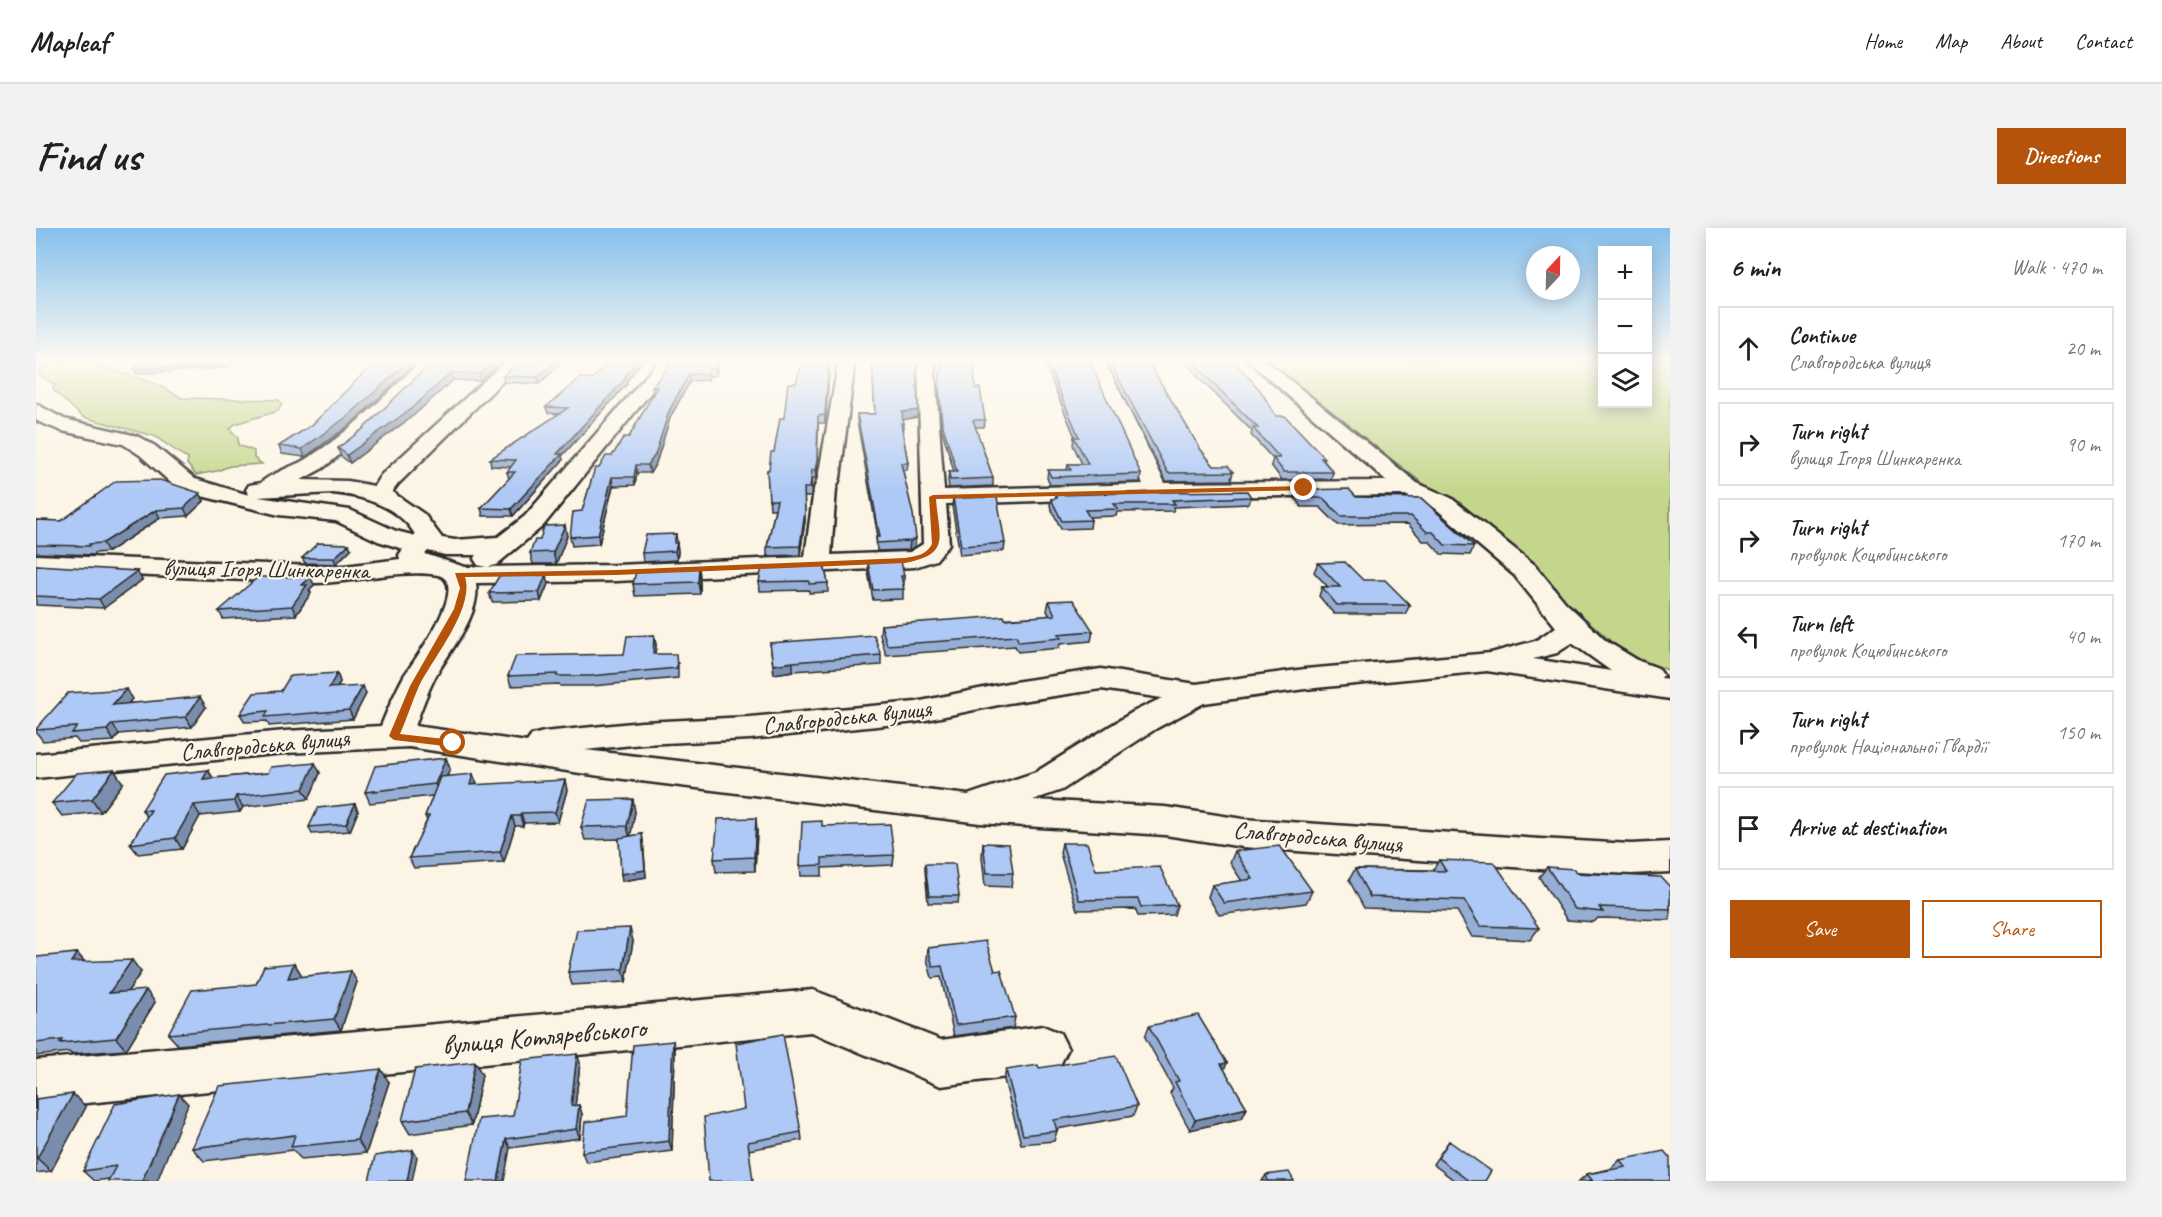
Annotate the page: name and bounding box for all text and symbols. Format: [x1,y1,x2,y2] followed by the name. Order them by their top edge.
[30,24,108,59] text: Mapleaf
[1864,28,1902,54] text: Home
[1935,28,1967,54] text: Map
[2000,28,2042,54] text: About
[2075,28,2132,54] text: Contact
[1997,128,2126,184] button: Directions
[36,130,141,183] text: Find us
[1526,246,1580,300] north arrow
[1598,246,1652,408] map controls
[1598,246,1652,300] button: +
[1730,251,1780,284] text: 6 min
[2012,255,2102,280] text: Walk · 470 m
[1598,300,1652,354] button: −
[1789,322,1855,350] text: Continue
[1732,332,1765,365] icon: ahead
[2066,336,2100,361] text: 20 m
[1789,350,1930,375] text: Славгородська вулиця
[1598,354,1652,408] button: layers
[1789,418,1866,446] text: Turn right
[1732,428,1765,461] icon: right
[2066,432,2100,457] text: 90 m
[1789,446,1961,471] text: вулиця Ігоря Шинкаренка
[1290,474,1316,500] route end
[1789,514,1866,542] text: Turn right
[1732,524,1765,557] icon: right
[2057,528,2100,553] text: 170 m
[1789,542,1946,567] text: провулок Коцюбинського
[163,552,371,586] street label: вулиця Ігоря Шинкаренка
[1789,610,1853,638] text: Turn left
[1732,620,1765,653] icon: left
[2066,624,2100,649] text: 40 m
[1789,638,1946,663] text: провулок Коцюбинського
[761,693,934,741] street label: Славгородська вулиця
[1789,706,1866,734] text: Turn right
[1732,716,1765,749] icon: right
[2057,720,2100,745] text: 150 m
[179,723,352,767] street label: Славгородська вулиця
[439,729,465,755] route start
[1789,734,1986,759] text: провулок Національної Гвардії
[1732,812,1765,845] icon: arrive
[1789,814,1946,842] text: Arrive at destination
[1232,815,1405,859] street label: Славгородська вулиця
[1730,900,1910,958] button: Save
[1922,900,2102,958] button: Share
[441,1009,650,1062] street label: вулиця Котляревського

